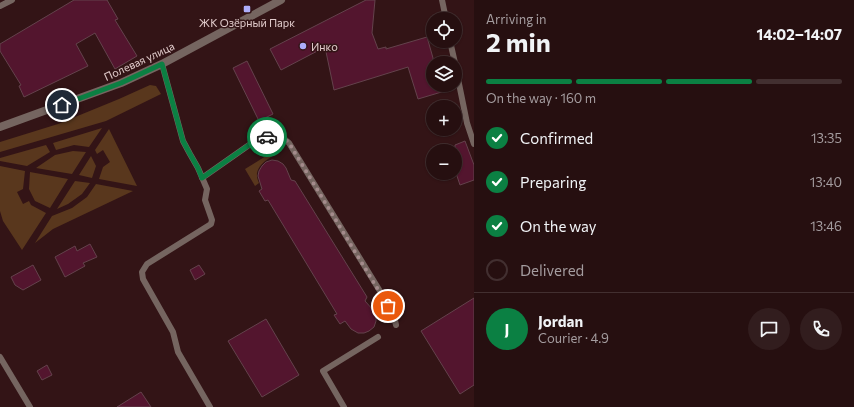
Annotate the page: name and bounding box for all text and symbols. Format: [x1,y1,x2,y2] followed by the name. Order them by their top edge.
[242,4,252,14] marker: ЖК Озёрный Парк
[486,11,546,27] text: Arriving in
[426,12,462,180] map controls
[426,12,462,48] button: locate
[199,16,295,29] place label: ЖК Озёрный Парк
[756,25,842,43] text: 14:02–14:07
[486,26,551,57] text: 2 min
[102,39,176,83] street label: Полевая улица
[311,40,338,53] place label: Инко
[298,41,308,51] marker: Инко
[426,56,462,92] button: layers
[45,88,79,122] pin
[486,90,596,106] text: On the way · 160 m
[51,94,73,116] icon: home
[426,100,462,136] button: +
[247,117,287,157] courier
[256,126,278,148] icon: car
[486,127,508,149] icon: check
[520,129,593,147] text: Confirmed
[811,130,842,146] text: 13:35
[426,144,462,180] button: −
[486,171,508,193] icon: check
[520,173,586,191] text: Preparing
[810,174,842,190] text: 13:40
[486,215,508,237] icon: check
[520,217,597,235] text: On the way
[810,218,842,234] text: 13:46
[520,261,584,279] text: Delivered
[371,289,405,323] pin
[377,295,399,317] icon: bag
[748,308,790,350] button: chat
[800,308,842,350] button: phone
[538,312,583,330] text: Jordan
[505,320,509,338] text: J
[538,330,609,346] text: Courier · 4.9

